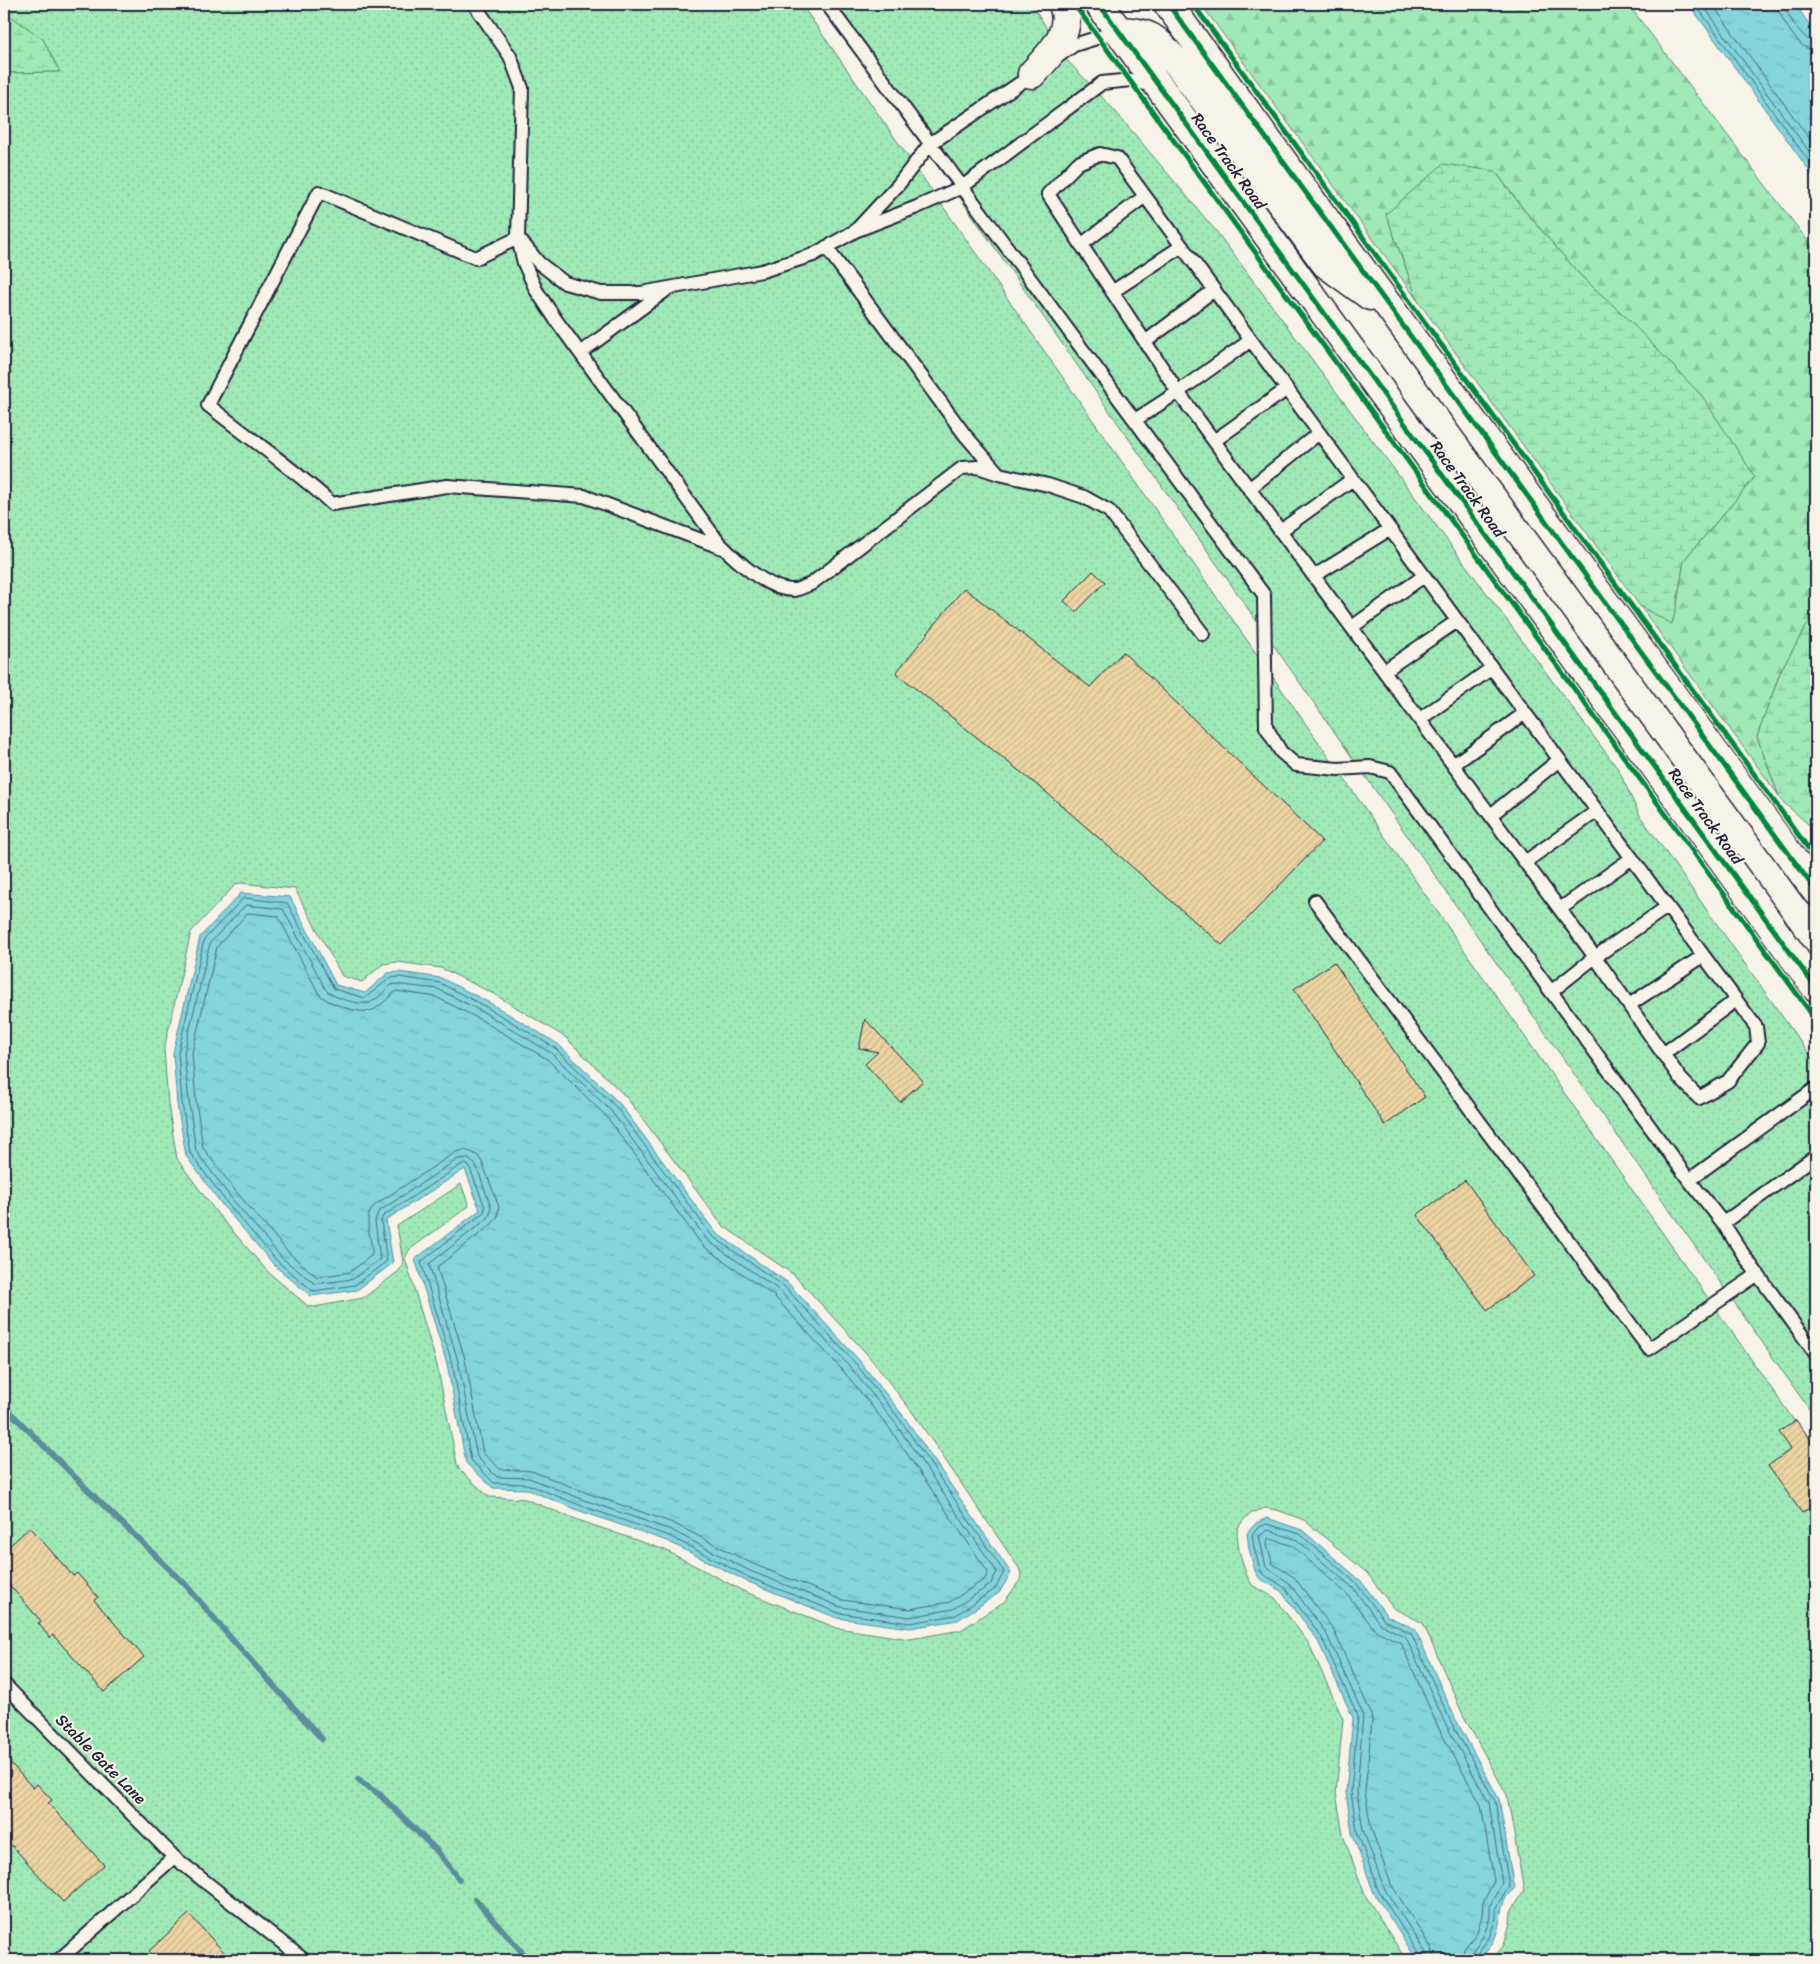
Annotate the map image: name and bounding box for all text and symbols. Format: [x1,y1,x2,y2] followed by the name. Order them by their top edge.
[1184,106,1275,217] street label: Race Track Road
[1423,434,1514,545] street label: Race Track Road
[1661,761,1752,872] street label: Race Track Road
[48,1706,154,1812] street label: Stable Gate Lane

